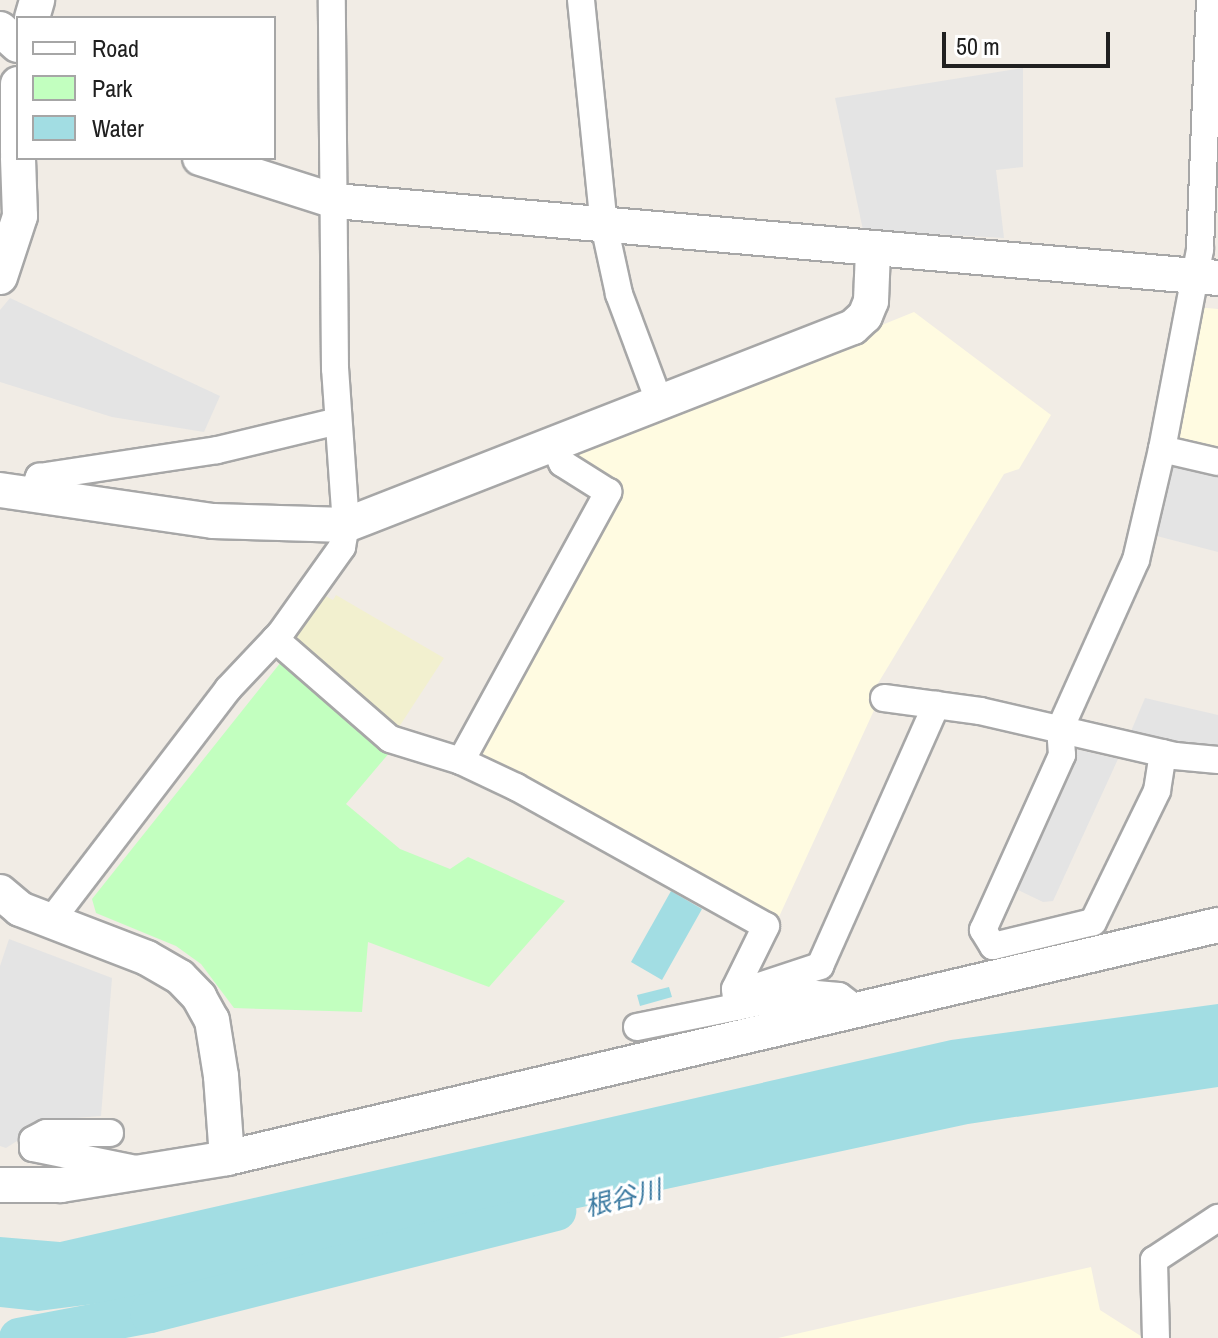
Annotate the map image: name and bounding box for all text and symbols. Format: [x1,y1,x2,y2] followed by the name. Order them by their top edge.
[16,16,276,160] legend
[946,16,1114,66] scale bar
[956,30,1000,62] text: 50 m
[92,32,139,64] text: Road
[92,72,132,104] text: Park
[92,112,144,144] text: Water
[581,1173,665,1223] water label: 根谷川

